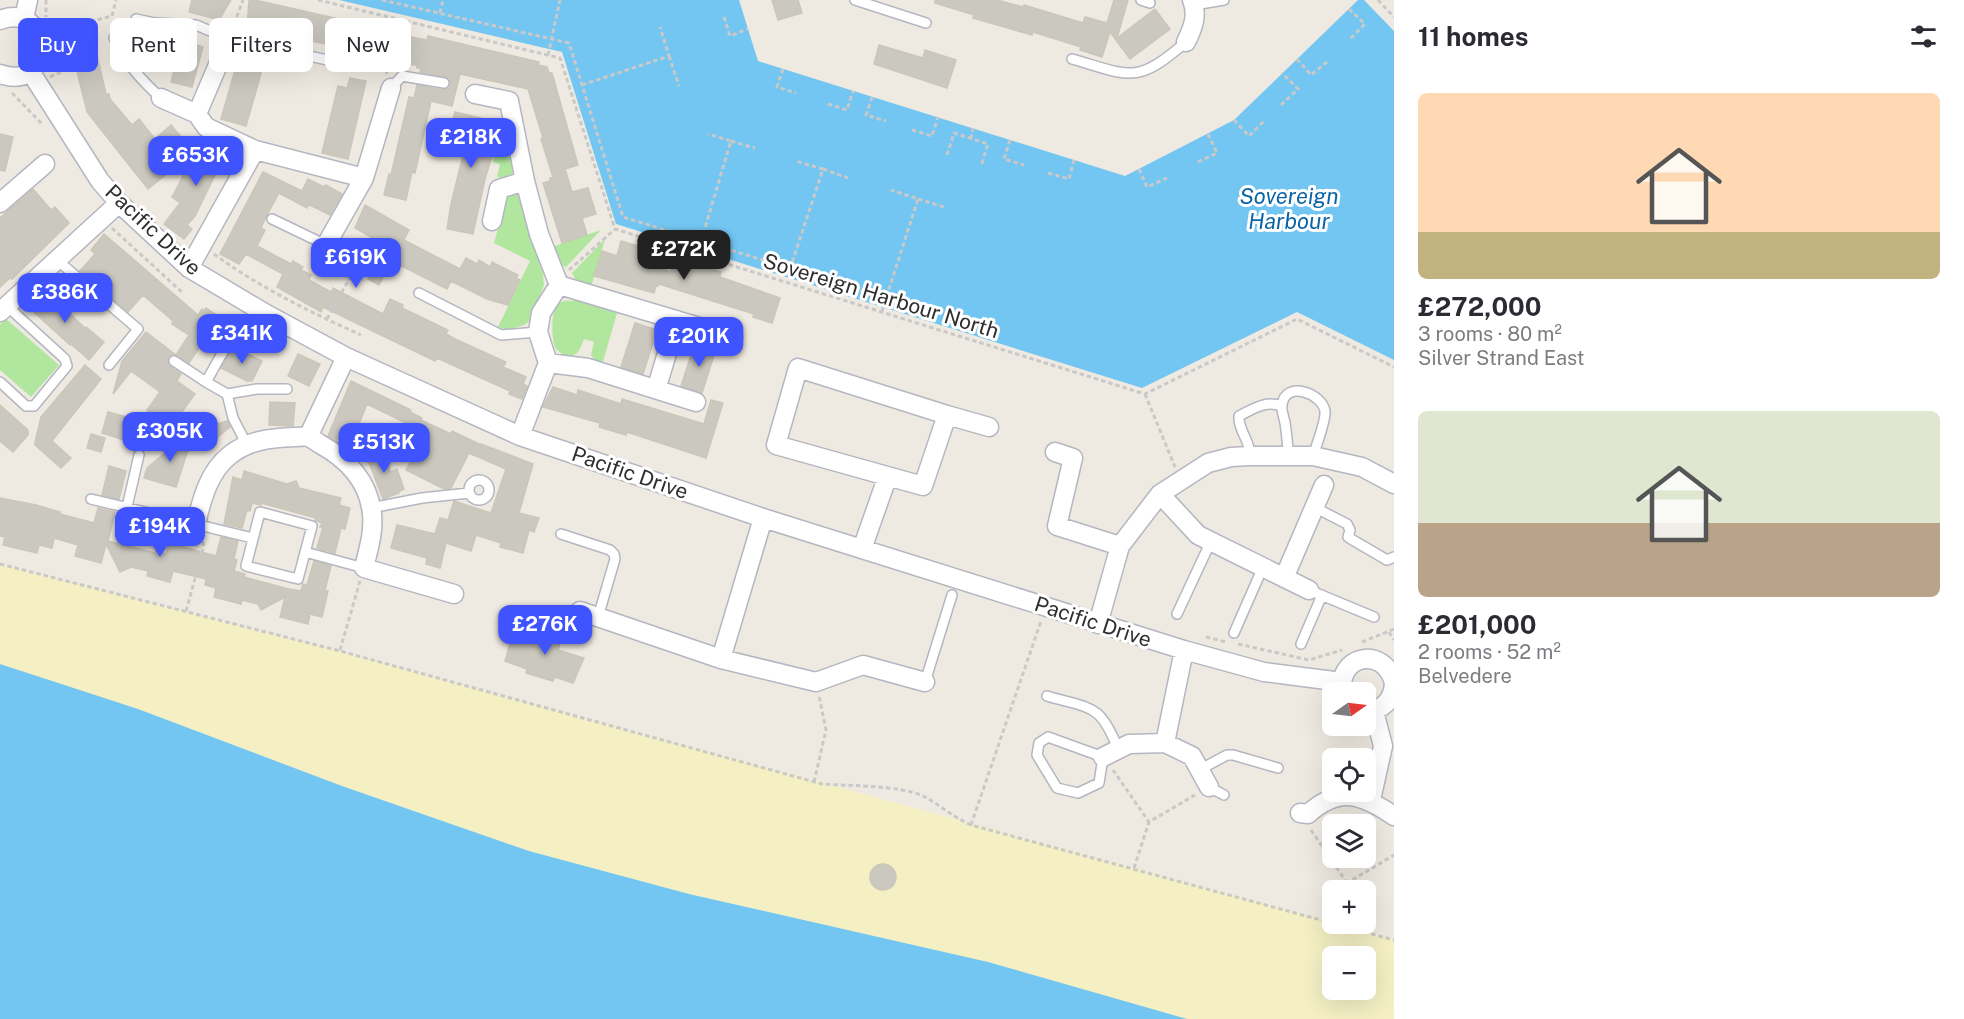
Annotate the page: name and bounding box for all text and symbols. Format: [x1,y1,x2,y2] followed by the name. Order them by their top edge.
[18,18,98,72] chip: Buy
[110,18,197,72] chip: Rent
[209,18,313,72] chip: Filters
[325,18,411,72] chip: New
[1907,20,1940,53] icon: filters
[1418,21,1528,52] text: 11 homes
[429,118,513,169] pin: £218K
[440,125,502,149] text: £218K
[1625,132,1733,240] icon: home
[154,136,238,187] pin: £653K
[162,143,230,167] text: £653K
[100,179,206,280] street label: Pacific Drive
[1239,183,1339,234] water label: Sovereign Harbour
[642,230,726,281] pin: £272K
[651,237,717,261] text: £272K
[314,238,398,289] pin: £619K
[325,245,387,269] text: £619K
[760,248,1002,343] street label: Sovereign Harbour North
[23,273,107,324] pin: £386K
[31,280,99,304] text: £386K
[1418,291,1542,322] text: £272,000
[200,314,284,365] pin: £341K
[657,317,741,368] pin: £201K
[211,321,273,345] text: £341K
[1418,322,1562,346] text: 3 rooms · 80 m²
[668,324,730,348] text: £201K
[1418,346,1585,370] text: Silver Strand East
[128,412,212,463] pin: £305K
[137,419,203,443] text: £305K
[342,423,426,474] pin: £513K
[353,430,415,454] text: £513K
[569,441,692,504] street label: Pacific Drive
[1625,450,1733,558] icon: home
[118,507,202,558] pin: £194K
[129,514,191,538] text: £194K
[1032,591,1155,652] street label: Pacific Drive
[503,605,587,656] pin: £276K
[1418,609,1537,640] text: £201,000
[512,612,578,636] text: £276K
[1418,640,1561,664] text: 2 rooms · 52 m²
[1418,664,1512,688] text: Belvedere
[1322,682,1376,736] north arrow
[1322,682,1376,1000] map controls
[1322,748,1376,802] button: locate
[1322,814,1376,868] button: layers
[1322,880,1376,934] button: +
[1322,946,1376,1000] button: −

